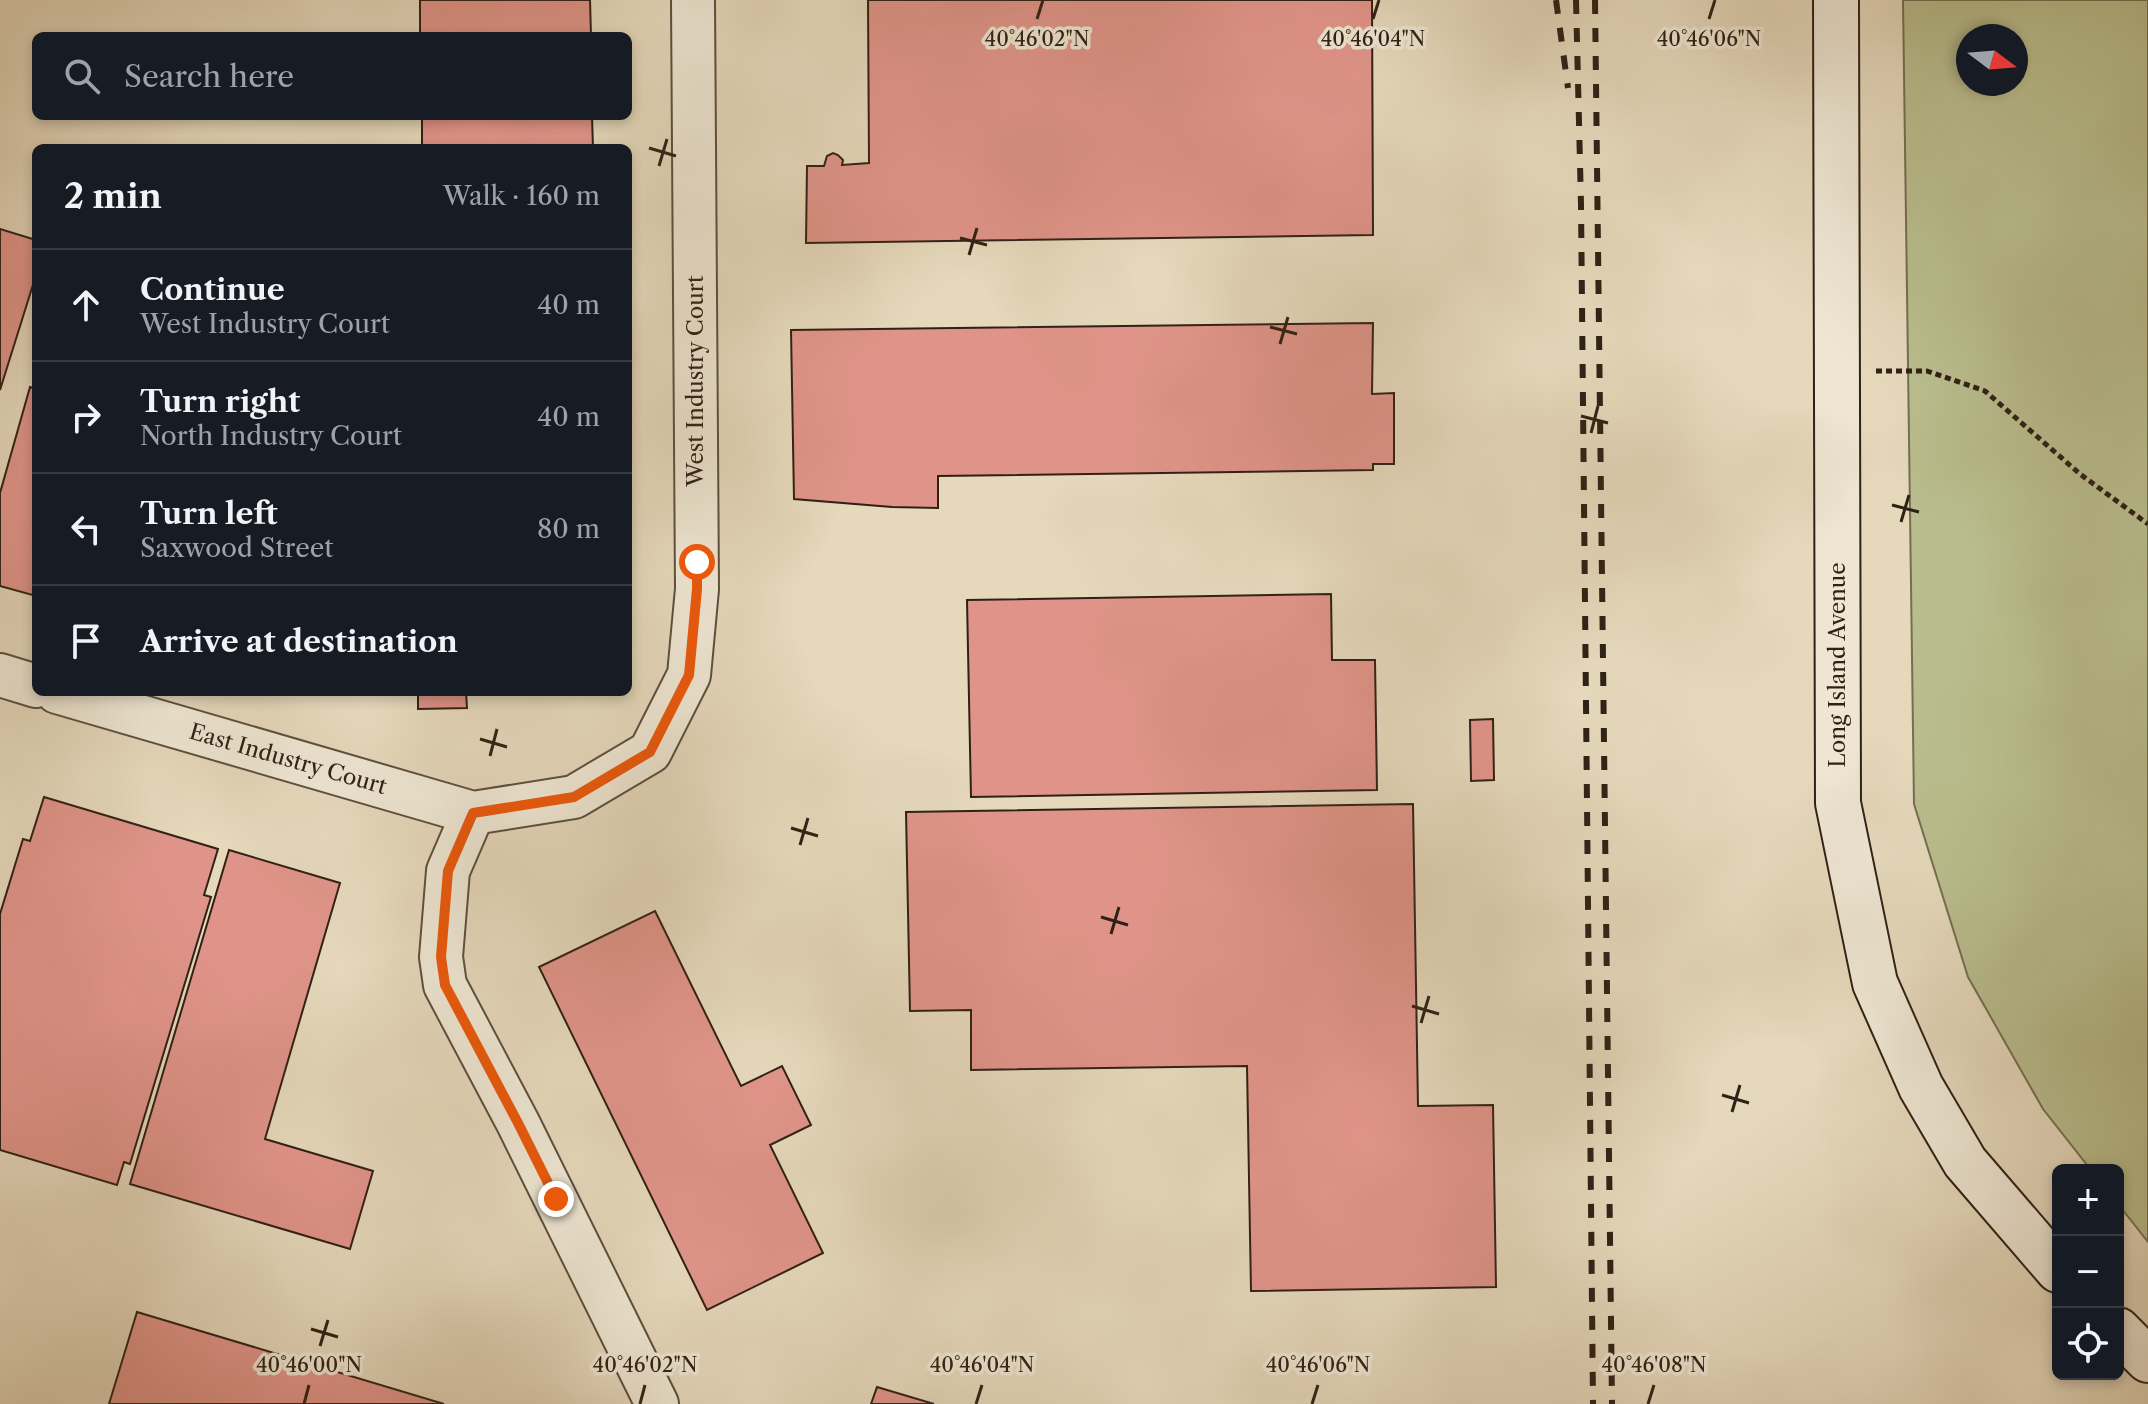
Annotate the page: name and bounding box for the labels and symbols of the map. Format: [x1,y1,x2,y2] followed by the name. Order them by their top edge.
[1956,24,2028,96] north arrow
[985,27,1089,51] text: 40°46'02"N
[1321,27,1425,51] text: 40°46'04"N
[1657,27,1761,51] text: 40°46'06"N
[682,275,709,488] street label: West Industry Court
[679,544,715,580] route start
[1824,562,1851,768] street label: Long Island Avenue
[186,718,390,800] street label: East Industry Court
[538,1181,574,1217] route end
[256,1353,362,1377] text: 40°46'00"N
[593,1353,697,1377] text: 40°46'02"N
[930,1353,1034,1377] text: 40°46'04"N
[1266,1353,1370,1377] text: 40°46'06"N
[1601,1353,1707,1377] text: 40°46'08"N

